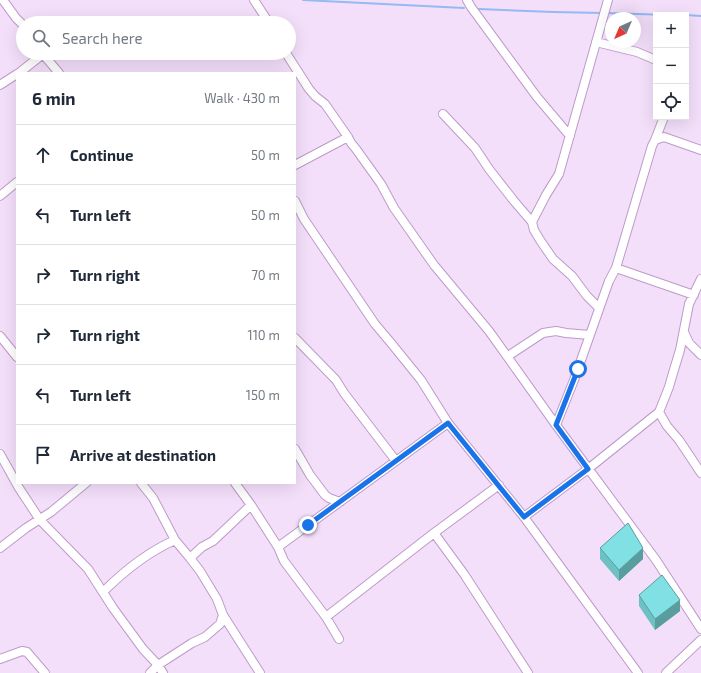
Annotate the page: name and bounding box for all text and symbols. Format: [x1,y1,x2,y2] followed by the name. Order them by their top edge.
[605,12,641,48] north arrow
[653,12,689,120] map controls
[653,12,689,48] button: +
[16,16,296,60] search box
[30,27,52,49] icon: search
[62,29,143,47] text: Search here
[653,48,689,84] button: −
[653,84,689,120] button: locate
[32,88,76,108] text: 6 min
[204,90,280,106] text: Walk · 430 m
[32,144,54,166] icon: ahead
[70,146,133,164] text: Continue
[251,147,280,163] text: 50 m
[32,204,54,226] icon: left
[70,206,131,224] text: Turn left
[251,207,280,223] text: 50 m
[32,264,54,286] icon: right
[70,266,140,284] text: Turn right
[251,267,280,283] text: 70 m
[32,324,54,346] icon: right
[70,326,140,344] text: Turn right
[248,327,280,343] text: 110 m
[569,360,587,378] route start
[32,384,54,406] icon: left
[70,386,131,404] text: Turn left
[246,387,280,403] text: 150 m
[32,444,54,466] icon: arrive
[70,446,216,464] text: Arrive at destination
[299,516,317,534] route end

